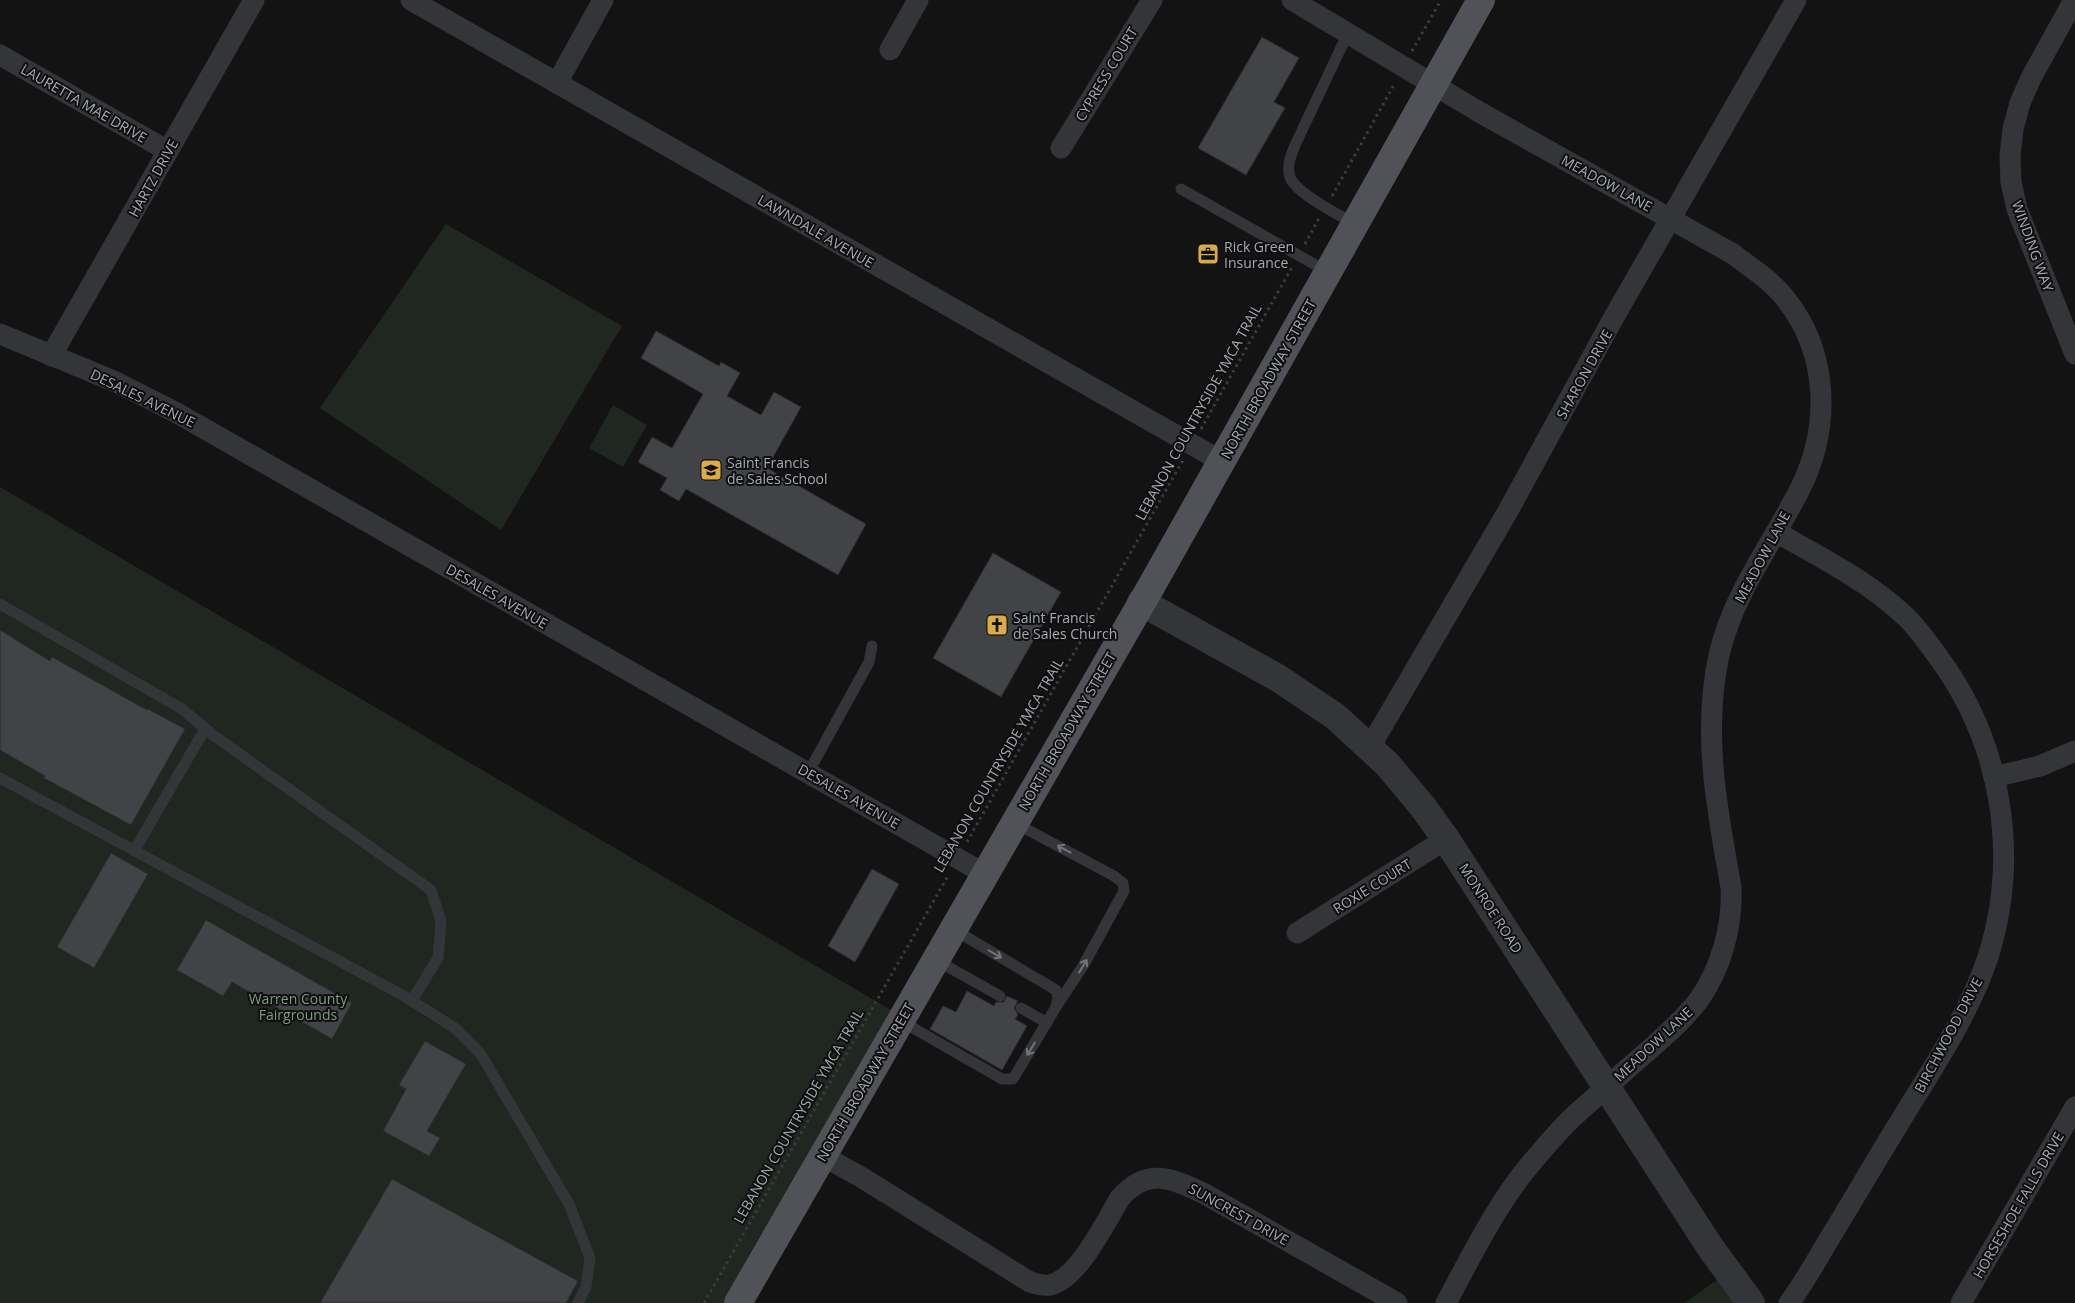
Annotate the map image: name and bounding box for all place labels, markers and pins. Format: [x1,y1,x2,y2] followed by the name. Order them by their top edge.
[1224,237,1294,272] place label: Rick Green Insurance
[1196,242,1220,266] office icon: Rick Green Insurance
[727,453,828,488] place label: Saint Francis de Sales School
[699,458,723,482] school or university icon: Saint Francis de Sales School
[1013,608,1117,643] place label: Saint Francis de Sales Church
[985,613,1009,637] church icon: Saint Francis de Sales Church

